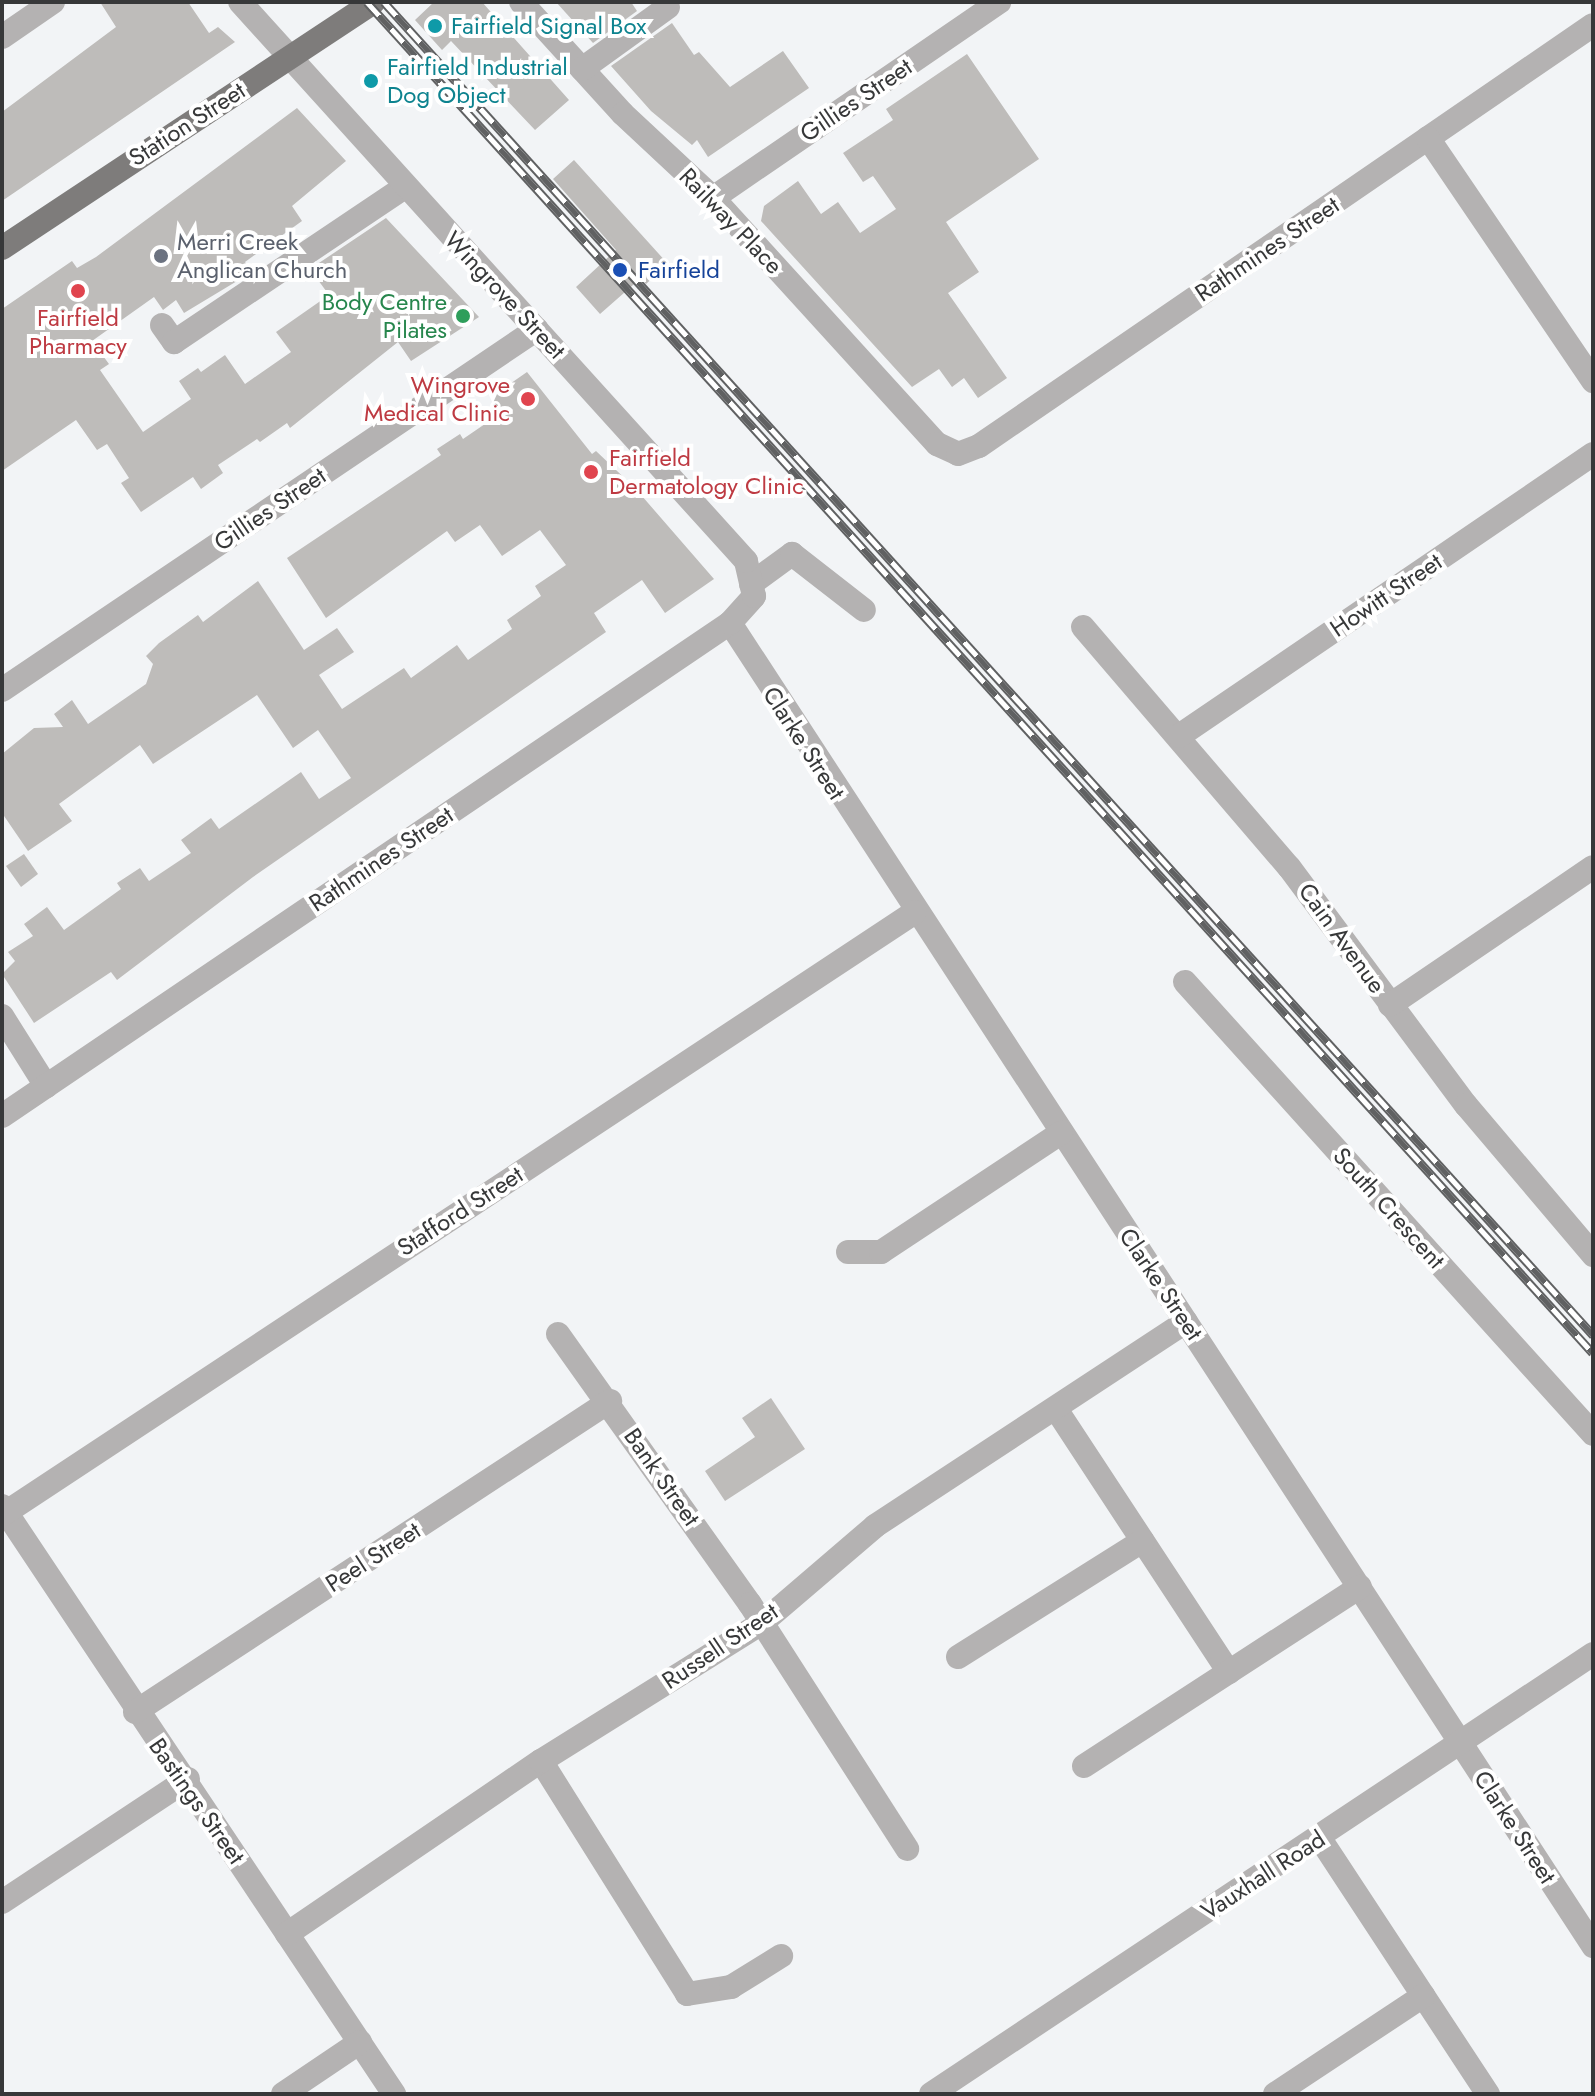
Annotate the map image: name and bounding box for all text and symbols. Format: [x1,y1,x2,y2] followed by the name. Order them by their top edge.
[451,12,646,40] place label: Fairfield Signal Box
[426,17,444,35] marker: Fairfield Signal Box
[795,52,917,148] street label: Gillies Street
[387,53,568,109] place label: Fairfield Industrial Dog Object
[362,72,380,90] marker: Fairfield Industrial Dog Object
[124,76,250,172] street label: Station Street
[673,162,789,280] street label: Railway Place
[1190,190,1344,308] street label: Rathmines Street
[439,225,571,365] street label: Wingrove Street
[177,228,347,284] place label: Merri Creek Anglican Church
[152,247,170,265] marker: Merri Creek Anglican Church
[638,256,720,284] place label: Fairfield
[609,259,631,281] marker: Fairfield
[69,282,87,300] marker: Fairfield Pharmacy
[322,288,447,344] place label: Body Centre Pilates
[29,304,127,360] place label: Fairfield Pharmacy
[454,307,472,325] marker: Body Centre Pilates
[364,371,510,427] place label: Wingrove Medical Clinic
[517,388,539,410] marker: Wingrove Medical Clinic
[609,444,804,500] place label: Fairfield Dermatology Clinic
[209,461,331,557] street label: Gillies Street
[580,461,602,483] marker: Fairfield Dermatology Clinic
[1325,547,1447,643] street label: Howitt Street
[757,681,851,805] street label: Clarke Street
[304,800,458,918] street label: Rathmines Street
[1293,877,1391,999] street label: Cain Avenue
[1327,1142,1451,1274] street label: South Crescent
[392,1160,528,1262] street label: Stafford Street
[1113,1223,1209,1345] street label: Clarke Street
[618,1423,706,1531] street label: Bank Street
[320,1516,426,1598] street label: Peel Street
[657,1597,783,1695] street label: Russell Street
[143,1733,251,1869] street label: Bastings Street
[1468,1765,1562,1889] street label: Clarke Street
[1196,1824,1330,1926] street label: Vauxhall Road

